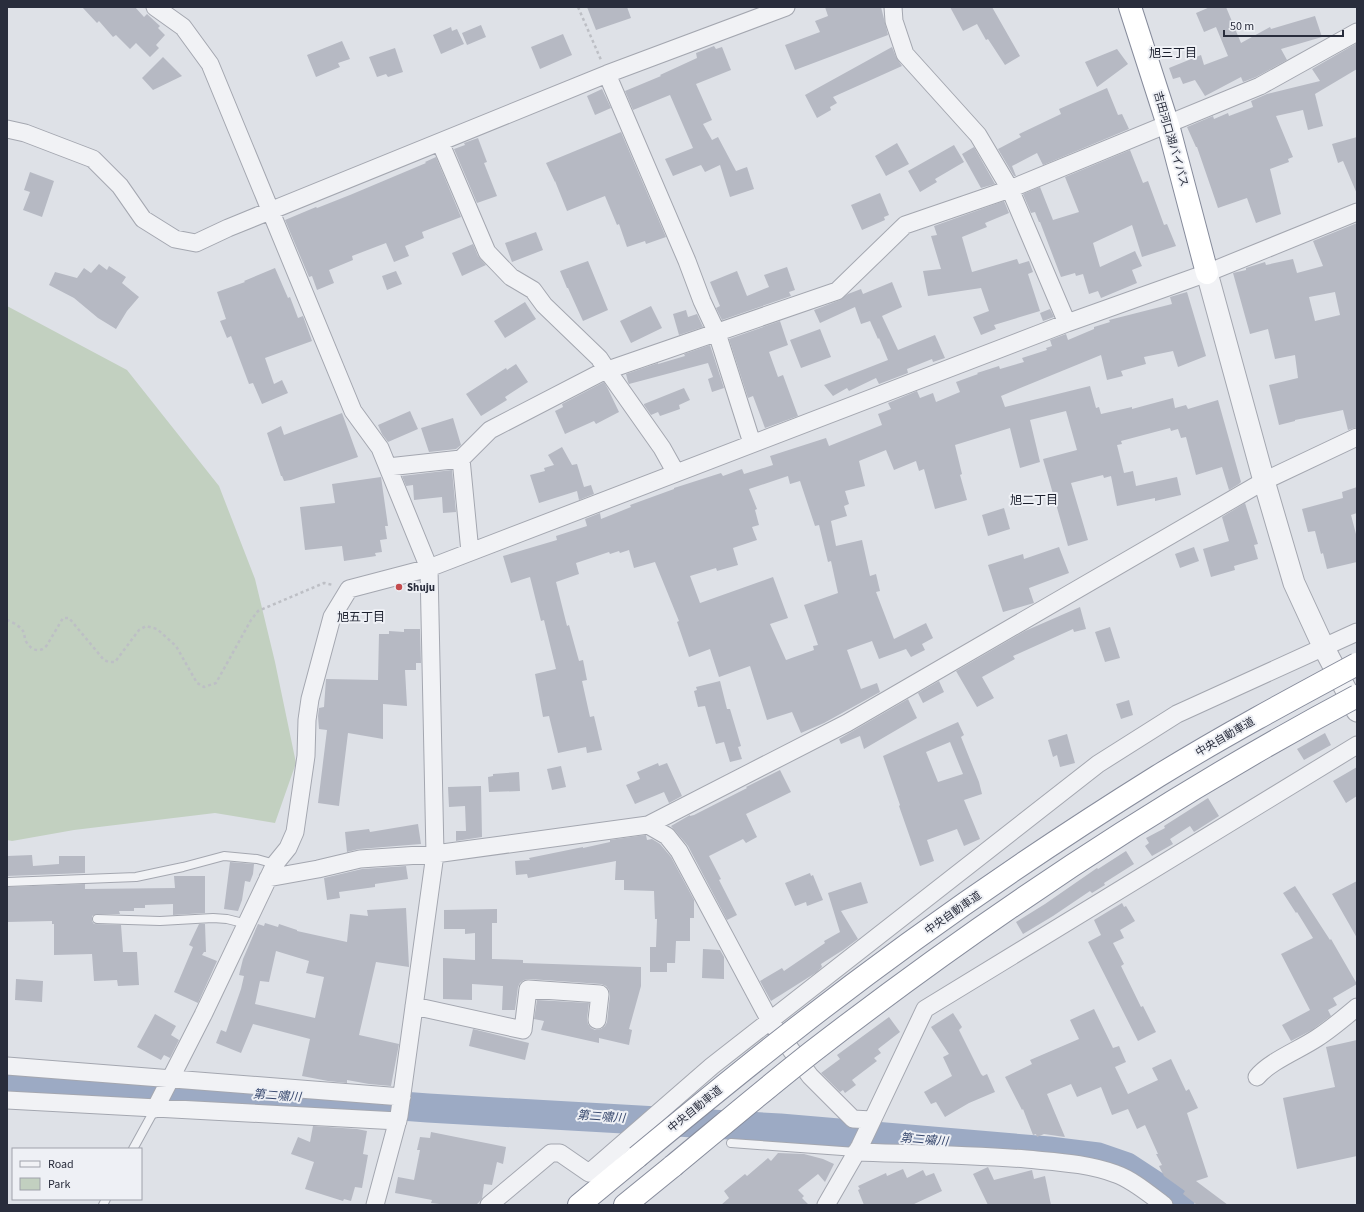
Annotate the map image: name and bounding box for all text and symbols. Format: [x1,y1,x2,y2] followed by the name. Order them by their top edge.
[1224,12,1343,38] scale bar
[1230,18,1254,35] text: 50 m
[1149,45,1197,62] district label: 旭三丁目
[1150,89,1192,189] street label: 吉田河口湖バイパス
[1010,492,1058,509] district label: 旭二丁目
[407,580,435,595] place label: Shuju
[394,582,404,592] marker: Shuju
[337,609,385,626] district label: 旭五丁目
[1193,714,1257,760] street label: 中央自動車道
[922,888,984,938] street label: 中央自動車道
[665,1082,725,1136] street label: 中央自動車道
[252,1086,304,1106] water label: 第二嘯川
[576,1107,628,1127] water label: 第二嘯川
[899,1129,951,1151] water label: 第二嘯川
[12,1148,142,1200] legend
[48,1156,74,1173] text: Road
[48,1176,70,1193] text: Park

